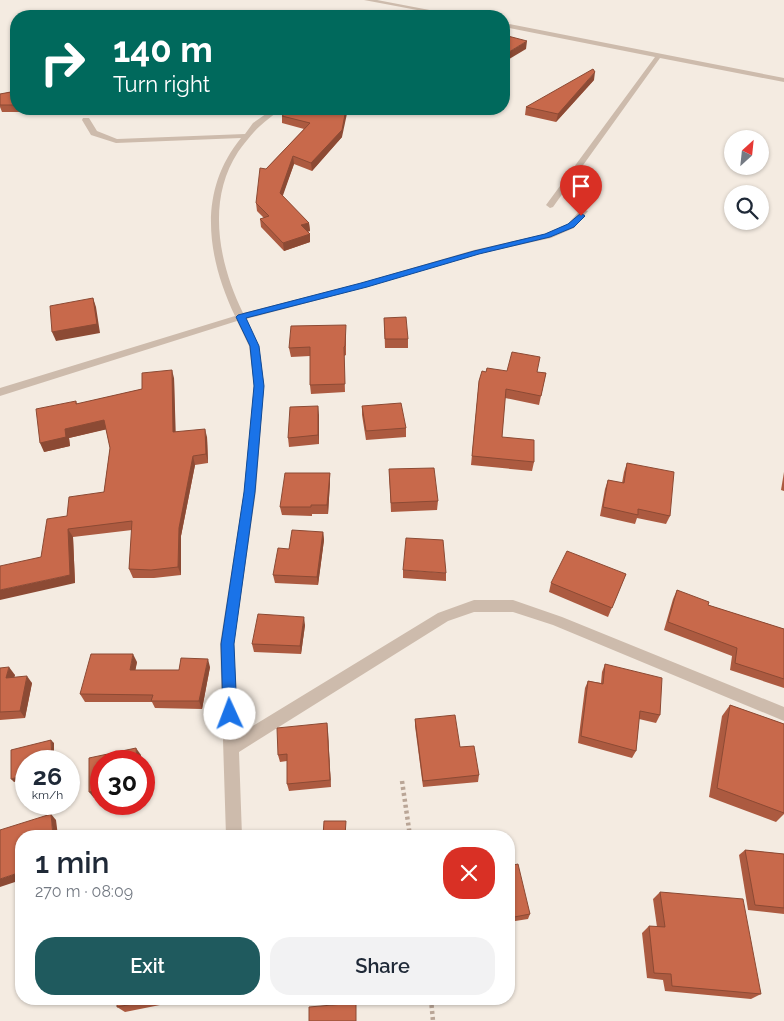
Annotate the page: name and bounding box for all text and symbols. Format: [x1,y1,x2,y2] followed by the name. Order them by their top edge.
[113,29,213,70] text: 140 m
[30,30,95,95] icon: right
[113,71,210,97] text: Turn right
[724,130,769,175] north arrow
[724,130,769,230] map controls
[560,165,602,216] pin
[567,172,595,200] icon: arrive
[724,185,769,230] button: search
[203,687,255,739] position arrow
[90,750,155,815] speed limit sign: 30
[33,761,62,791] text: 26
[32,788,63,802] text: km/h
[35,845,110,880] text: 1 min
[443,847,495,899] button: close
[35,882,133,901] text: 270 m · 08:09
[35,937,260,995] button: Exit
[270,937,495,995] button: Share

